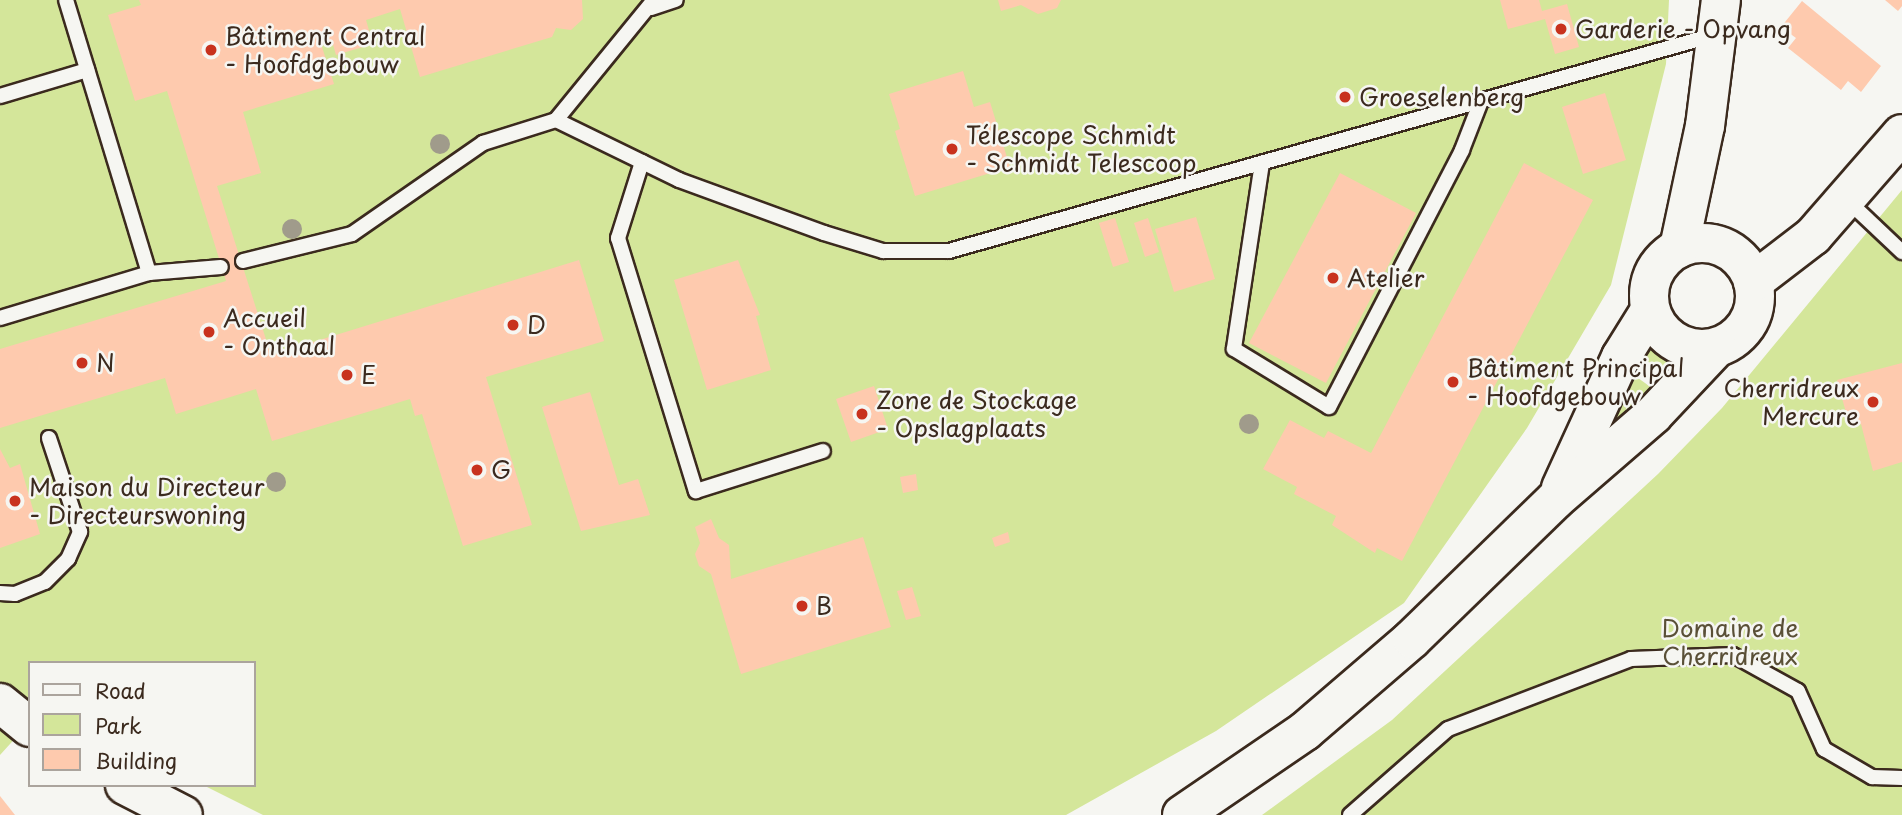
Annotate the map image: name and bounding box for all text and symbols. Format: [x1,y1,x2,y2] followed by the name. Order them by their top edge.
[1575,15,1792,43] place label: Garderie - Opvang
[1553,21,1569,37] marker: Garderie - Opvang
[225,22,426,78] place label: Bâtiment Central - Hoofdgebouw
[203,42,219,58] marker: Bâtiment Central - Hoofdgebouw
[1359,83,1524,111] place label: Groeselenberg
[1337,89,1353,105] marker: Groeselenberg
[966,121,1198,177] place label: Télescope Schmidt - Schmidt Telescoop
[944,141,960,157] marker: Télescope Schmidt - Schmidt Telescoop
[1347,264,1424,292] place label: Atelier
[1325,270,1341,286] marker: Atelier
[223,304,336,360] place label: Accueil - Onthaal
[527,311,546,339] place label: D
[505,317,521,333] marker: D
[201,324,217,340] marker: Accueil - Onthaal
[96,349,115,377] place label: N
[1467,354,1682,410] place label: Bâtiment Principal - Hoofdgebouw
[74,355,90,371] marker: N
[361,361,376,389] place label: E
[339,367,355,383] marker: E
[1445,374,1461,390] marker: Bâtiment Principal - Hoofdgebouw
[1723,374,1859,430] place label: Cherridreux Mercure
[876,386,1079,442] place label: Zone de Stockage - Opslagplaats
[1865,394,1881,410] marker: Cherridreux Mercure
[854,406,870,422] marker: Zone de Stockage - Opslagplaats
[491,456,511,484] place label: G
[469,462,485,478] marker: G
[29,473,264,529] place label: Maison du Directeur - Directeurswoning
[7,493,23,509] marker: Maison du Directeur - Directeurswoning
[816,592,832,620] place label: B
[794,598,810,614] marker: B
[1661,614,1799,670] park label: Domaine de Cherridreux
[28,661,256,787] legend
[95,674,146,706] text: Road
[95,709,142,741] text: Park
[95,744,177,776] text: Building

